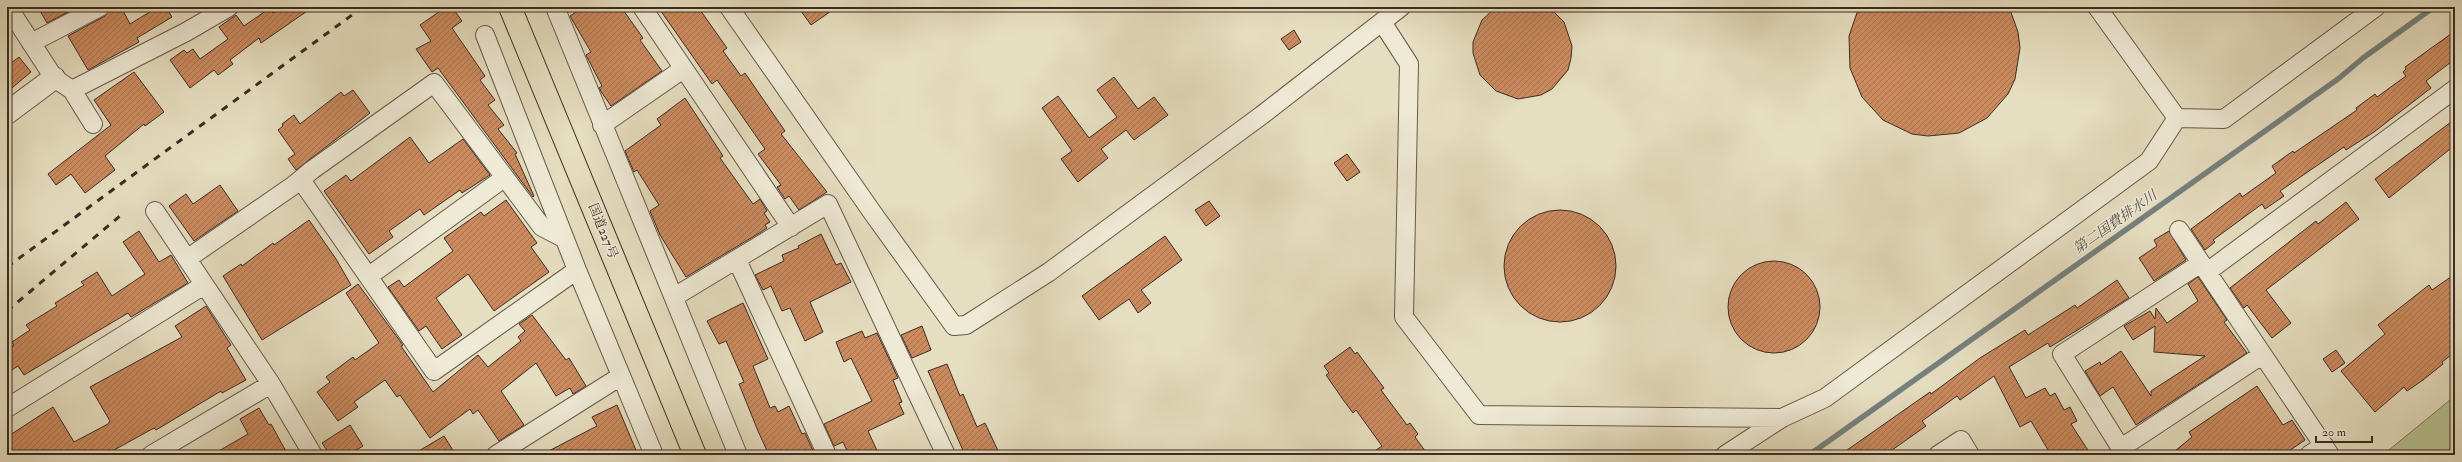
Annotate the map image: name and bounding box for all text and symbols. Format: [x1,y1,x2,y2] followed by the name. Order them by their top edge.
[2070,186,2162,257] water label: 第二国費排水川
[585,201,621,261] street label: 国道227号
[2316,418,2372,444] scale bar
[2322,425,2347,440] text: 20 m

